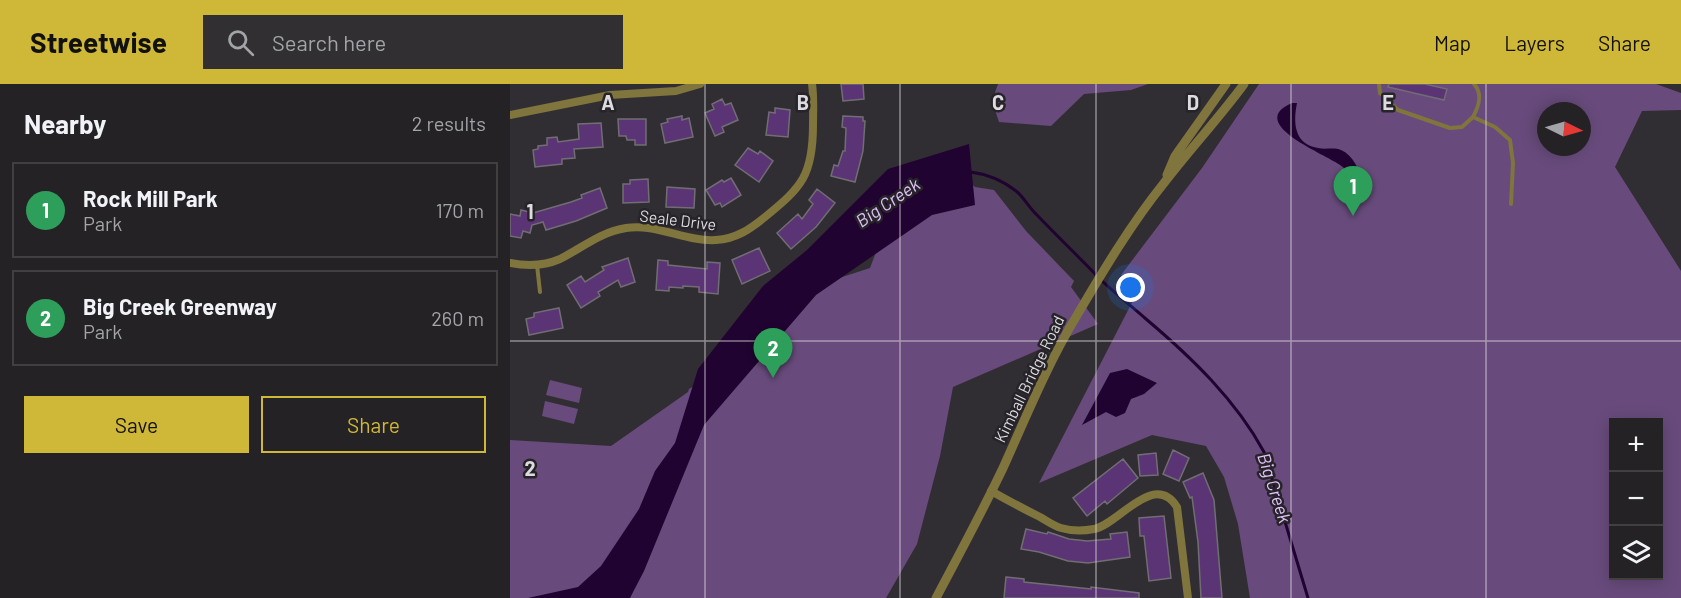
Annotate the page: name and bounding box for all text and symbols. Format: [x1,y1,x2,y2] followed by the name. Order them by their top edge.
[203,15,623,69] search box
[30,25,167,59] text: Streetwise
[224,26,257,59] icon: search
[272,29,386,55] text: Search here
[1434,30,1471,55] text: Map
[1504,30,1565,55] text: Layers
[1598,30,1651,55] text: Share
[601,90,615,114] text: A
[797,90,809,114] text: B
[992,90,1004,114] text: C
[1187,90,1199,114] text: D
[1382,90,1394,114] text: E
[1537,102,1591,156] north arrow
[24,108,106,139] text: Nearby
[412,111,486,135] text: 2 results
[1334,166,1372,216] pin: 1
[851,173,924,232] water label: Big Creek
[83,185,218,211] text: Rock Mill Park
[42,198,49,222] text: 1
[436,198,484,222] text: 170 m
[526,199,534,223] text: 1
[639,205,717,234] street label: Seale Drive
[83,211,122,235] text: Park
[1116,273,1145,302] your location
[83,293,277,319] text: Big Creek Greenway
[40,306,51,330] text: 2
[431,306,484,330] text: 260 m
[990,312,1068,445] street label: Kimball Bridge Road
[83,319,122,343] text: Park
[754,328,792,378] pin: 2
[24,396,249,453] button: Save
[261,396,486,453] button: Share
[1609,418,1663,580] map controls
[1609,418,1663,472] button: +
[1253,450,1297,526] water label: Big Creek
[524,456,536,480] text: 2
[1609,472,1663,526] button: −
[1609,526,1663,580] button: layers

